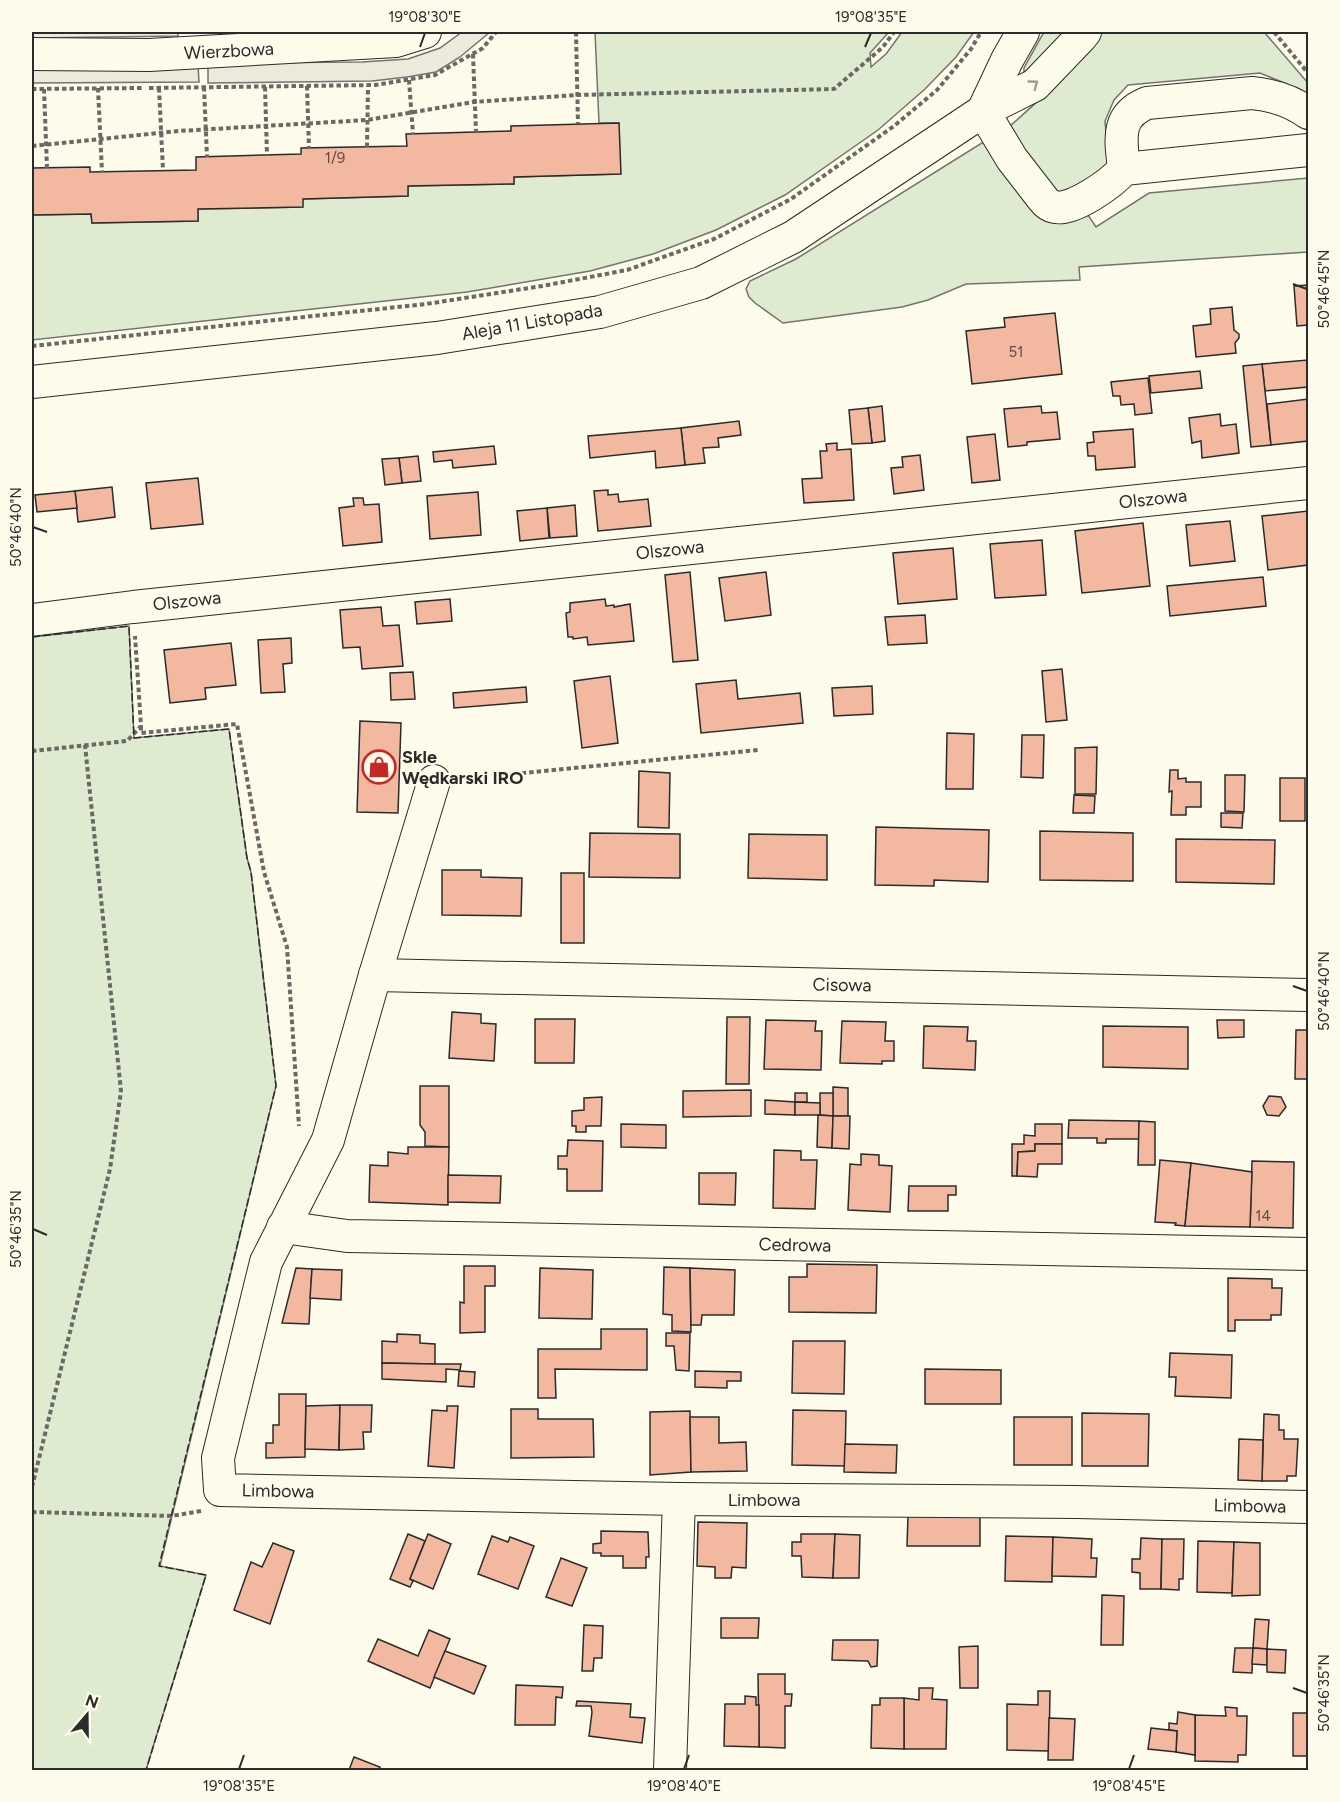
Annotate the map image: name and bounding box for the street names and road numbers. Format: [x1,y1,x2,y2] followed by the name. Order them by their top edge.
[183,38,275,64] street label: Wierzbowa
[460,299,604,345] street label: Aleja 11 Listopada
[1118,484,1188,514] street label: Olszowa
[635,535,705,565] street label: Olszowa
[152,586,222,616] street label: Olszowa
[812,973,872,997] street label: Cisowa
[758,1233,832,1257] street label: Cedrowa
[241,1479,315,1503] street label: Limbowa
[728,1489,800,1511] street label: Limbowa
[1213,1494,1287,1518] street label: Limbowa

